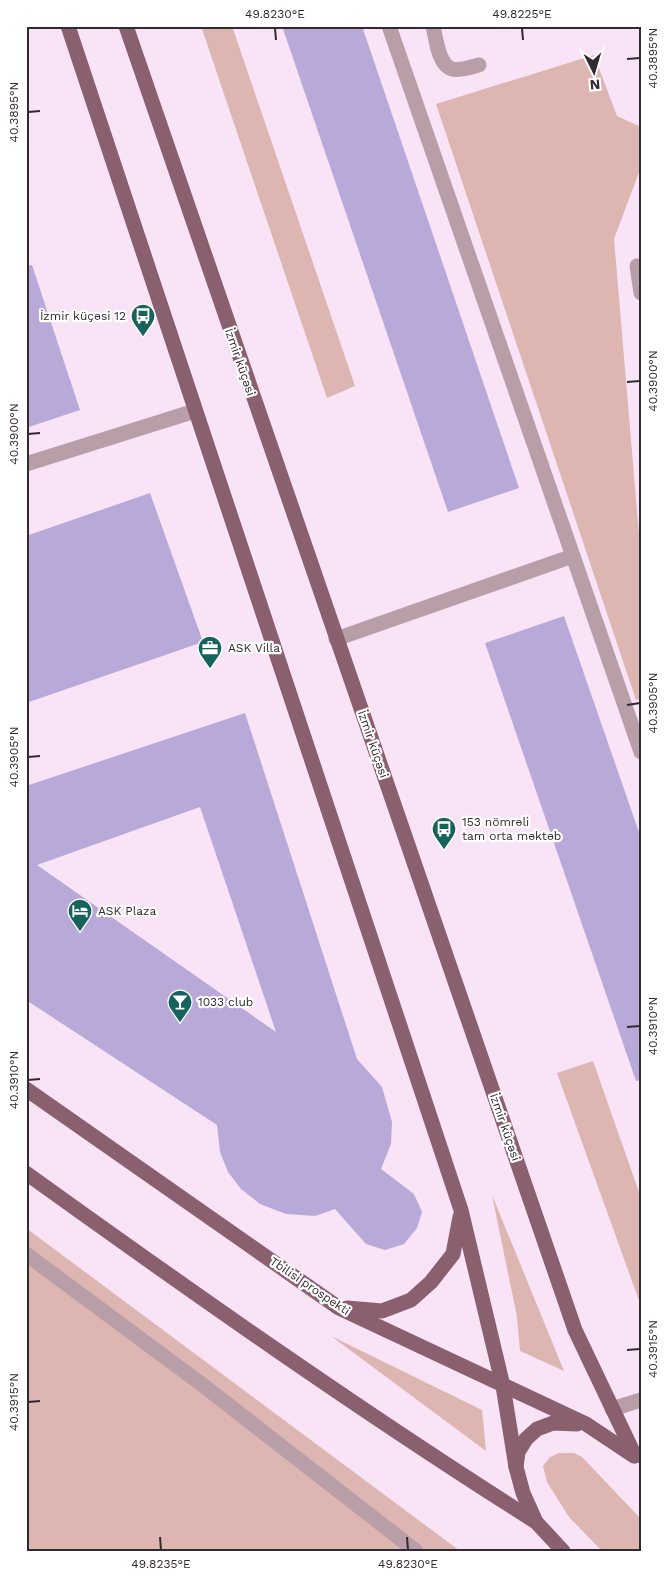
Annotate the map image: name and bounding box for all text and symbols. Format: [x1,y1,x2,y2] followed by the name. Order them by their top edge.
[245,7,305,21] text: 49.8230°E
[492,7,552,21] text: 49.8225°E
[646,28,660,88] text: 40.3895°N
[570,48,620,98] north arrow
[589,77,601,93] text: N
[7,82,21,142] text: 40.3895°N
[130,303,156,337] bus stop icon: İzmir küçəsi 12
[40,309,126,323] place label: İzmir küçəsi 12
[222,326,258,398] street label: İzmir küçəsi
[646,350,660,412] text: 40.3900°N
[7,403,21,465] text: 40.3900°N
[197,635,223,669] office icon: ASK Villa
[228,641,280,655] place label: ASK Villa
[646,673,660,733] text: 40.3905°N
[355,708,391,780] street label: İzmir küçəsi
[7,727,21,787] text: 40.3905°N
[462,815,561,843] place label: 153 nömrəli tam orta məktəb
[431,816,457,850] bus stop icon: 153 nömrəli tam orta məktəb
[67,898,93,932] hotel icon: ASK Plaza
[98,904,157,918] place label: ASK Plaza
[167,989,193,1023] bar icon: 1033 club
[198,995,253,1009] place label: 1033 club
[646,997,660,1055] text: 40.3910°N
[7,1051,21,1109] text: 40.3910°N
[487,1091,523,1163] street label: İzmir küçəsi
[267,1254,353,1318] street label: Tbilisi prospekti
[646,1320,660,1378] text: 40.3915°N
[7,1373,21,1431] text: 40.3915°N
[131,1557,191,1571] text: 49.8235°E
[378,1557,438,1571] text: 49.8230°E

